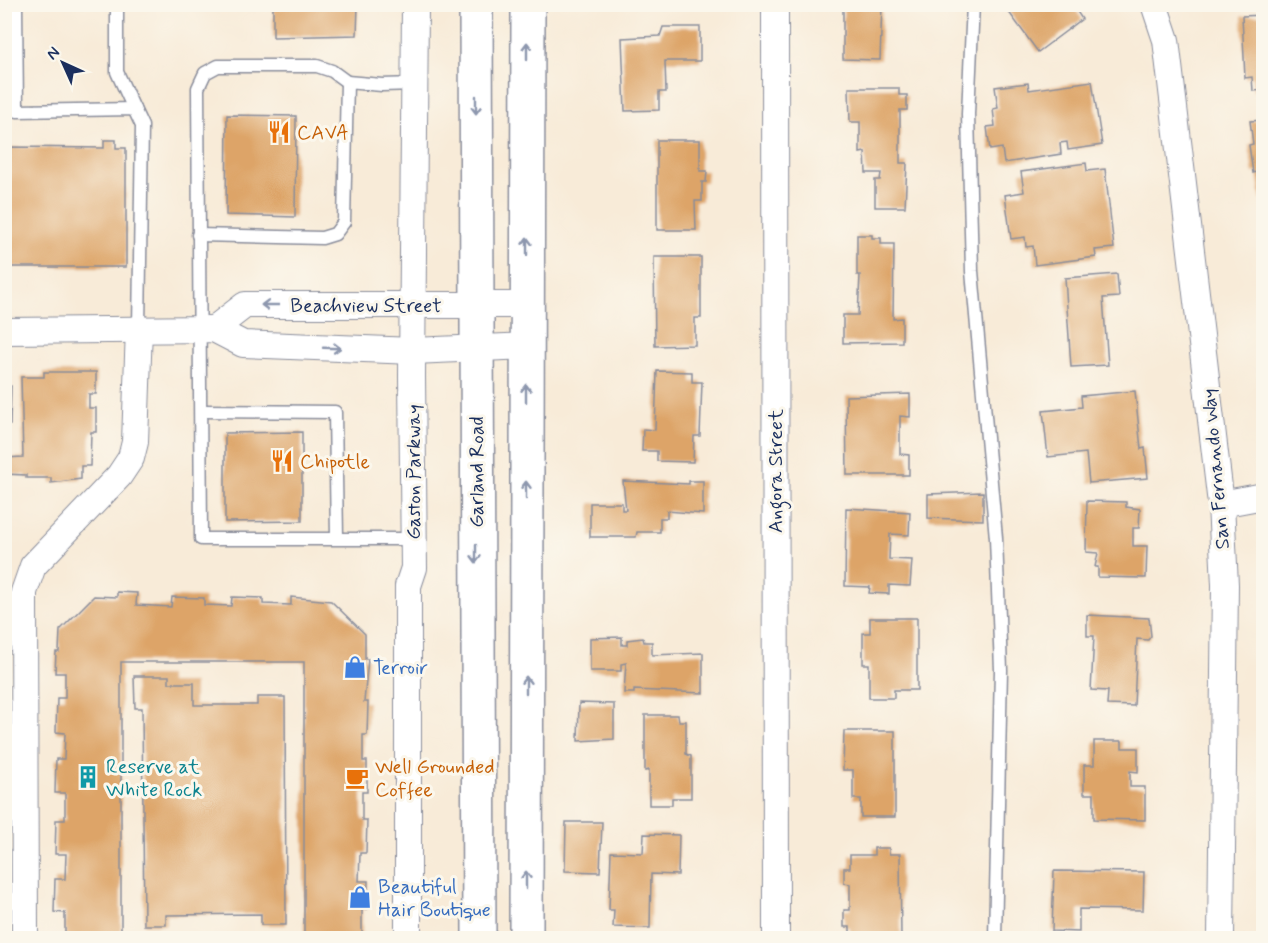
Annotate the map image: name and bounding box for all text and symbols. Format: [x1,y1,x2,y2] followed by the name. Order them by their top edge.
[33,33,93,93] north arrow
[42,42,65,65] text: N
[521,42,533,62] one-way arrow
[470,94,481,114] one-way arrow
[266,119,292,145] restaurant icon: CAVA
[297,120,349,147] place label: CAVA
[521,237,533,257] one-way arrow
[290,293,442,320] street label: Beachview Street
[260,299,280,311] one-way arrow
[322,342,342,353] one-way arrow
[520,384,532,404] one-way arrow
[1196,387,1237,550] street label: San Fernando Way
[401,404,428,540] street label: Gaston Parkway
[763,409,792,533] street label: Angora Street
[464,416,491,528] street label: Garland Road
[269,448,295,474] restaurant icon: Chipotle
[300,449,370,476] place label: Chipotle
[520,481,532,501] one-way arrow
[470,543,482,563] one-way arrow
[342,654,368,680] shop icon: Terroir
[373,655,428,682] place label: Terroir
[520,676,532,696] one-way arrow
[106,754,202,804] place label: Reserve at White Rock
[375,754,495,804] place label: Well Grounded Coffee
[75,764,101,790] building icon: Reserve at White Rock
[344,765,370,791] cafe icon: Well Grounded Coffee
[520,871,532,891] one-way arrow
[378,874,491,924] place label: Beautiful Hair Boutique
[347,884,373,910] shop icon: Beautiful Hair Boutique

